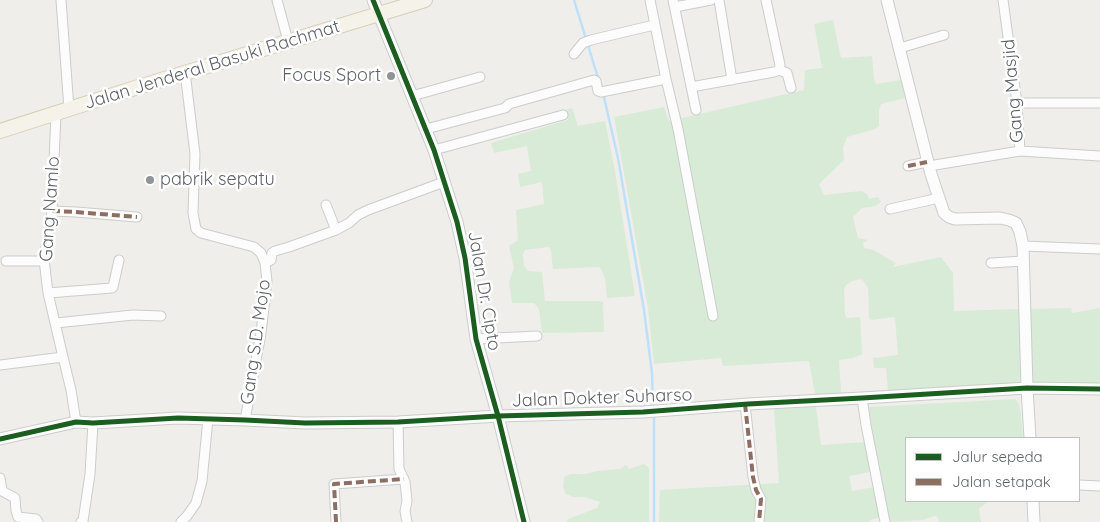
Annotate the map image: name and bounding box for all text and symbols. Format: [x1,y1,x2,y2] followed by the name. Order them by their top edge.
[82,16,342,114] street label: Jalan Jenderal Basuki Rachmat
[998,38,1028,144] street label: Gang Masjid
[282,65,381,87] place label: Focus Sport
[385,70,397,82] marker: Focus Sport
[36,156,64,262] street label: Gang Namlo
[160,169,275,191] place label: pabrik sepatu
[144,174,156,186] marker: pabrik sepatu
[463,229,505,353] street label: Jalan Dr. Cipto
[237,278,275,406] street label: Gang S.D. Mojo
[511,384,693,412] street label: Jalan Dokter Suharso
[905,437,1080,502] legend
[952,447,1043,466] text: Jalur sepeda
[952,472,1051,491] text: Jalan setapak

